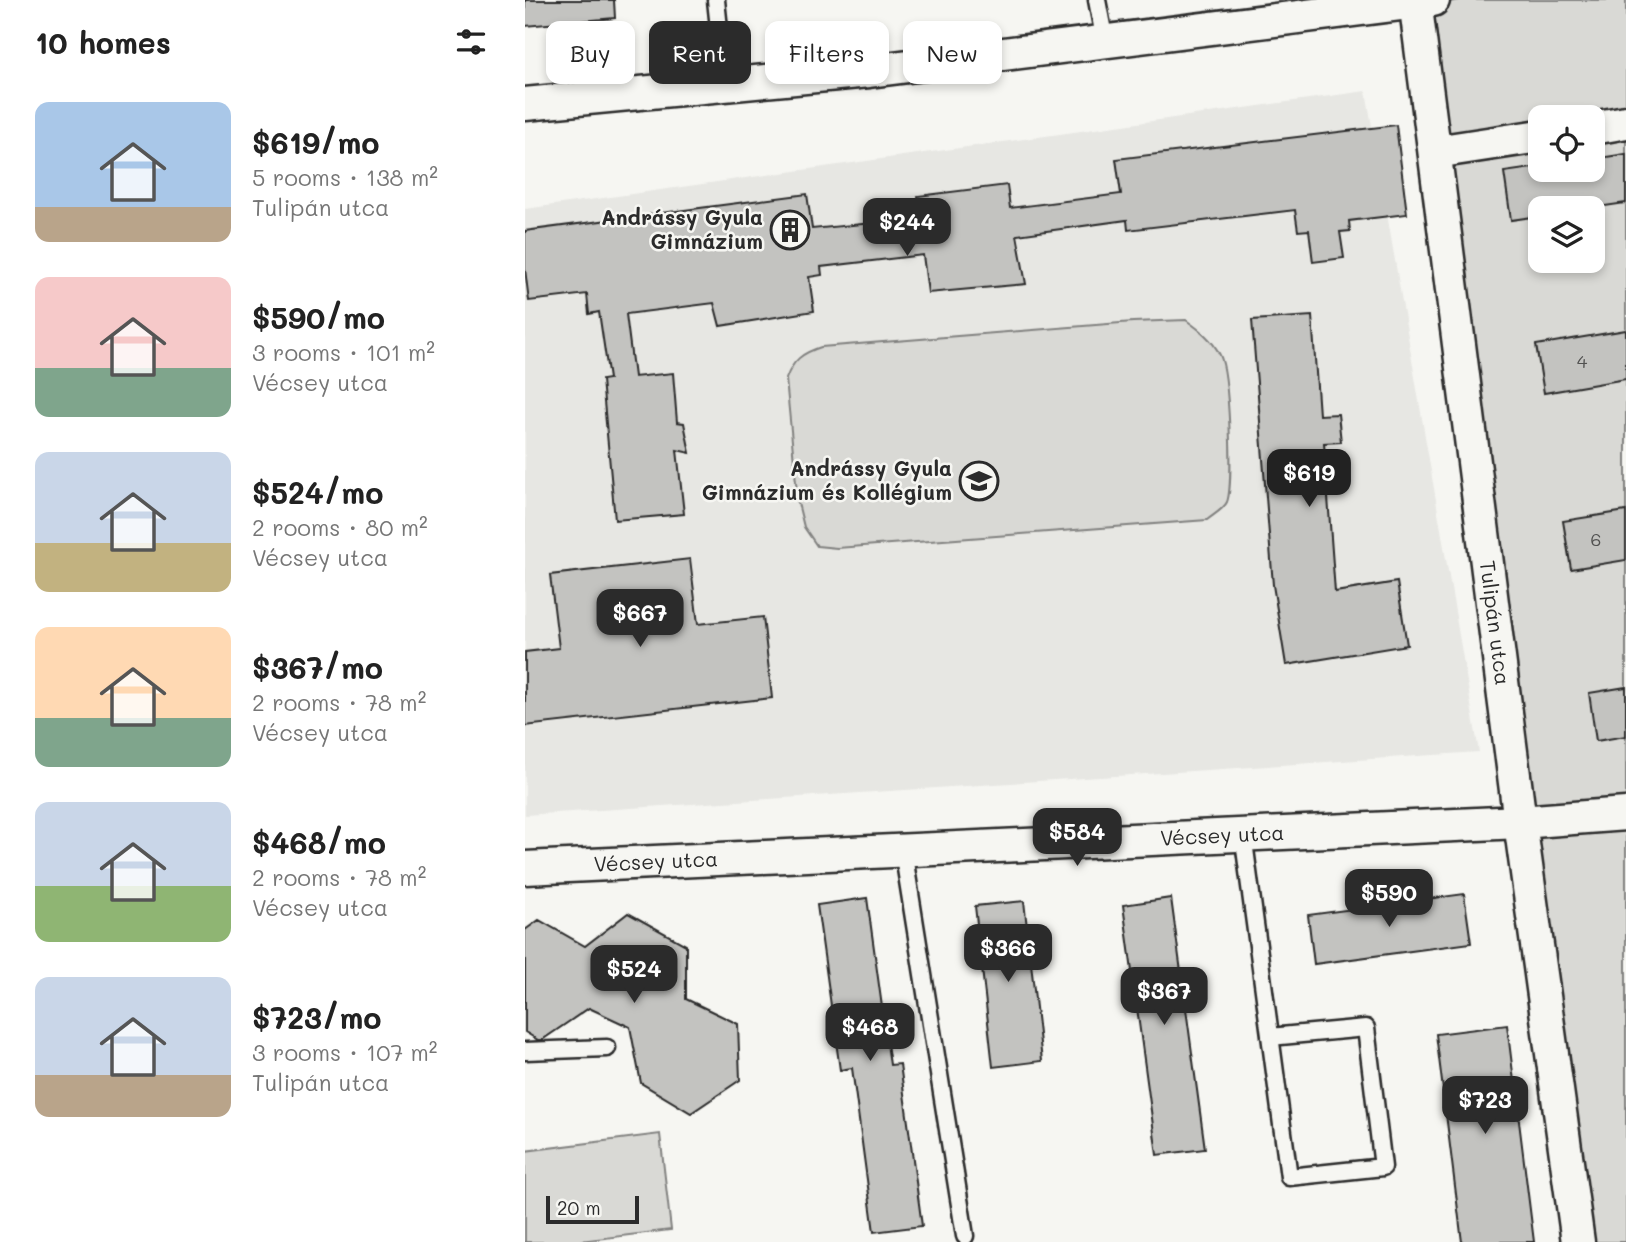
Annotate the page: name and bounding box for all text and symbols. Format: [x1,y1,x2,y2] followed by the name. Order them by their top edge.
[546,21,635,84] chip: Buy
[649,21,751,84] chip: Rent
[765,21,889,84] chip: Filters
[903,21,1002,84] chip: New
[35,22,171,62] text: 10 homes
[452,23,490,61] icon: filters
[1528,105,1605,273] map controls
[1528,105,1605,182] button: locate
[252,122,380,162] text: $619/mo
[91,130,175,214] icon: home
[252,162,438,192] text: 5 rooms · 138 m²
[252,192,389,222] text: Tulipán utca
[1528,196,1605,273] button: layers
[866,198,948,258] pin: $244
[601,203,763,254] place label: Andrássy Gyula Gimnázium
[879,206,935,236] text: $244
[769,209,811,251] building icon: Andrássy Gyula Gimnázium
[252,297,385,337] text: $590/mo
[91,305,175,389] icon: home
[252,337,435,367] text: 3 rooms · 101 m²
[1577,349,1588,373] house number: 4
[252,367,388,397] text: Vécsey utca
[1268,449,1350,509] pin: $619
[702,454,952,505] place label: Andrássy Gyula Gimnázium és Kollégium
[1283,457,1335,487] text: $619
[958,460,1000,502] school or university icon: Andrássy Gyula Gimnázium és Kollégium
[252,472,383,512] text: $524/mo
[91,480,175,564] icon: home
[252,512,428,542] text: 2 rooms · 80 m²
[1591,527,1601,551] house number: 6
[252,542,388,572] text: Vécsey utca
[1475,559,1517,687] street label: Tulipán utca
[599,590,681,649] pin: $667
[613,597,667,627] text: $667
[252,647,383,687] text: $367/mo
[91,655,175,739] icon: home
[252,687,426,717] text: 2 rooms · 78 m²
[252,717,388,747] text: Vécsey utca
[1036,808,1118,868] pin: $584
[1049,816,1105,846] text: $584
[1159,818,1285,851] street label: Vécsey utca
[252,822,386,862] text: $468/mo
[91,830,175,914] icon: home
[593,844,719,877] street label: Vécsey utca
[252,862,426,892] text: 2 rooms · 78 m²
[1348,870,1430,929] pin: $590
[1361,877,1417,907] text: $590
[252,892,388,922] text: Vécsey utca
[967,925,1049,984] pin: $366
[980,932,1036,962] text: $366
[593,946,675,1005] pin: $524
[606,953,662,983] text: $524
[1123,968,1205,1027] pin: $367
[1137,975,1191,1005] text: $367
[252,997,382,1037] text: $723/mo
[829,1004,911,1063] pin: $468
[91,1005,175,1089] icon: home
[842,1011,898,1041] text: $468
[252,1037,438,1067] text: 3 rooms · 107 m²
[252,1067,389,1097] text: Tulipán utca
[1444,1076,1526,1136] pin: $723
[1458,1084,1512,1114] text: $723
[546,1193,639,1225] scale bar
[557,1195,601,1220] text: 20 m

